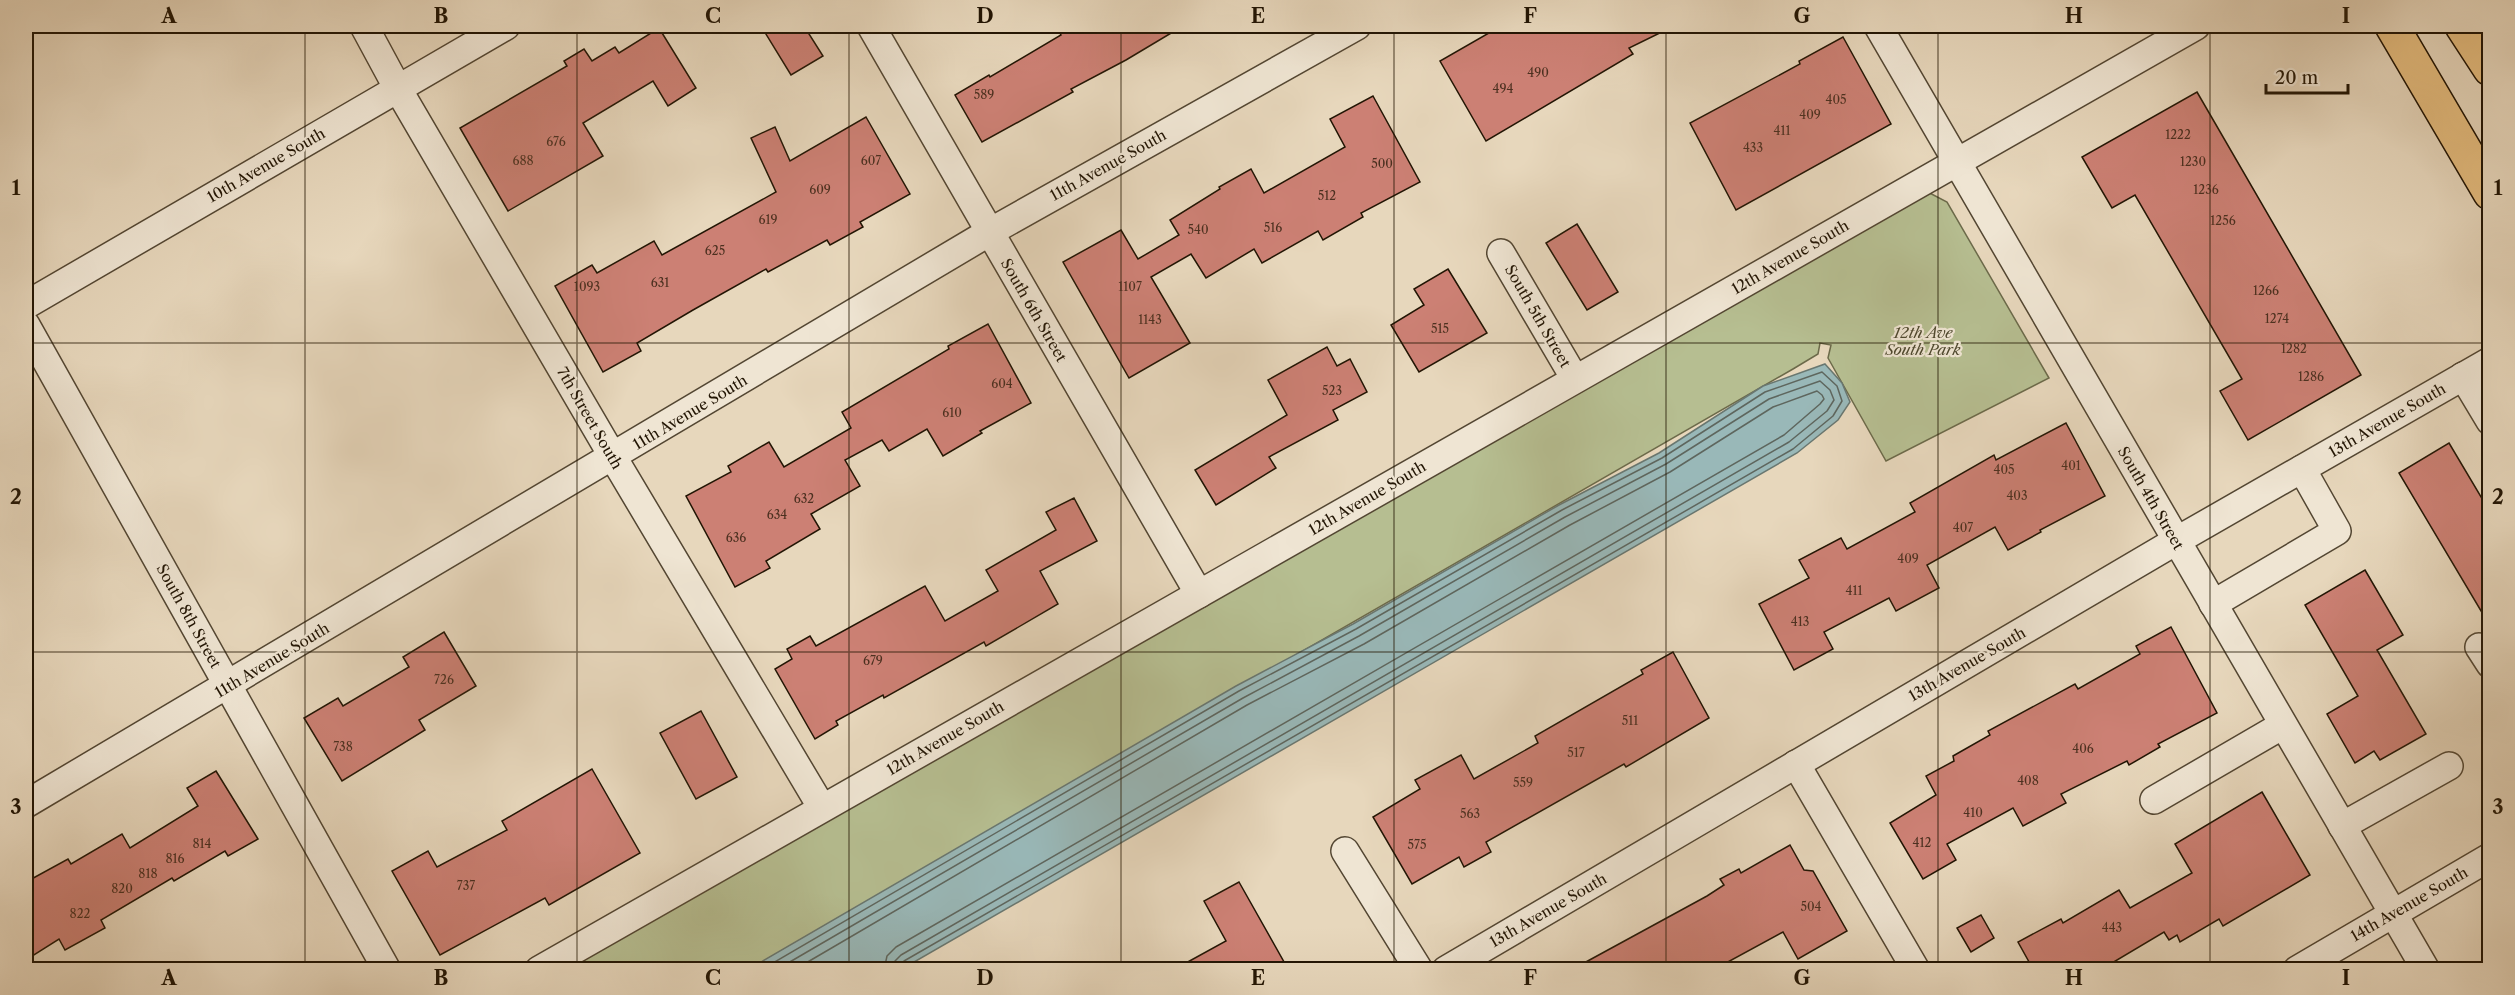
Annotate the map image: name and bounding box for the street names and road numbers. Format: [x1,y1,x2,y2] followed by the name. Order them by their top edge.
[204,123,329,207] street label: 10th Avenue South
[1046,125,1170,205] street label: 11th Avenue South
[1728,215,1853,298] street label: 12th Avenue South
[997,255,1072,366] street label: South 6th Street
[1501,261,1575,371] street label: South 5th Street
[553,364,627,473] street label: 7th Street South
[629,370,751,454] street label: 11th Avenue South
[2325,378,2449,461] street label: 13th Avenue South
[2114,443,2189,554] street label: South 4th Street
[1305,456,1430,539] street label: 12th Avenue South
[153,561,226,672] street label: South 8th Street
[211,618,333,702] street label: 11th Avenue South
[1905,622,2029,705] street label: 13th Avenue South
[883,696,1008,779] street label: 12th Avenue South
[2347,862,2472,945] street label: 14th Avenue South
[1486,868,1610,951] street label: 13th Avenue South

